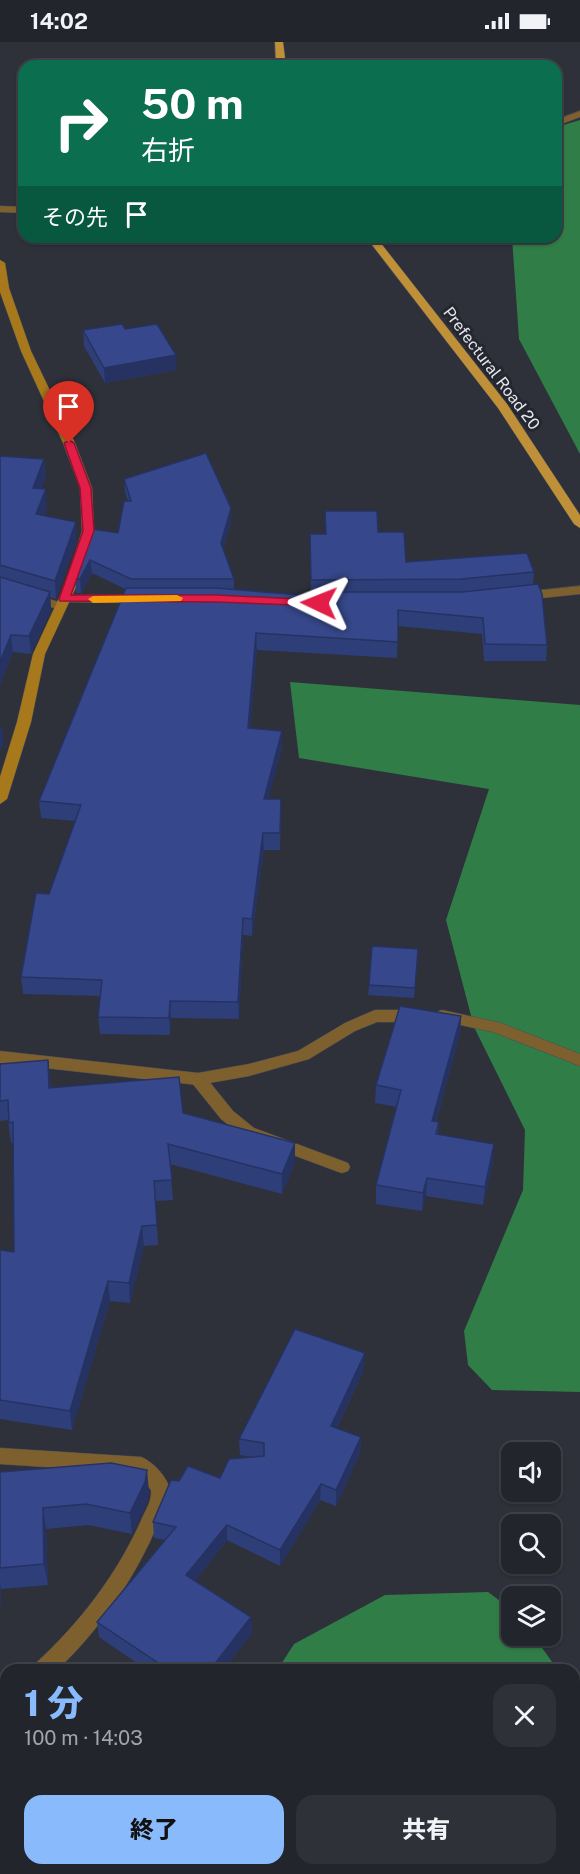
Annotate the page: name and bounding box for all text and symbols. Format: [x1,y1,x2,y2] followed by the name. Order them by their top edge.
[30,8,88,34] text: 14:02
[141,79,244,128] text: 50 m
[42,84,120,162] icon: right
[141,134,195,166] text: 右折
[120,198,153,231] icon: arrive
[42,204,108,230] text: その先
[439,303,544,434] street label: Prefectural Road 20
[43,381,94,443] pin
[52,390,85,423] icon: arrive
[287,571,351,635] position arrow
[501,1442,561,1646] map controls
[501,1442,561,1502] button: sound
[501,1514,561,1574] button: search
[501,1586,561,1646] button: layers
[24,1682,84,1724] text: 1 分
[493,1684,556,1747] button: close
[24,1726,143,1750] text: 100 m · 14:03
[24,1795,284,1864] button: 終了
[296,1795,556,1864] button: 共有

